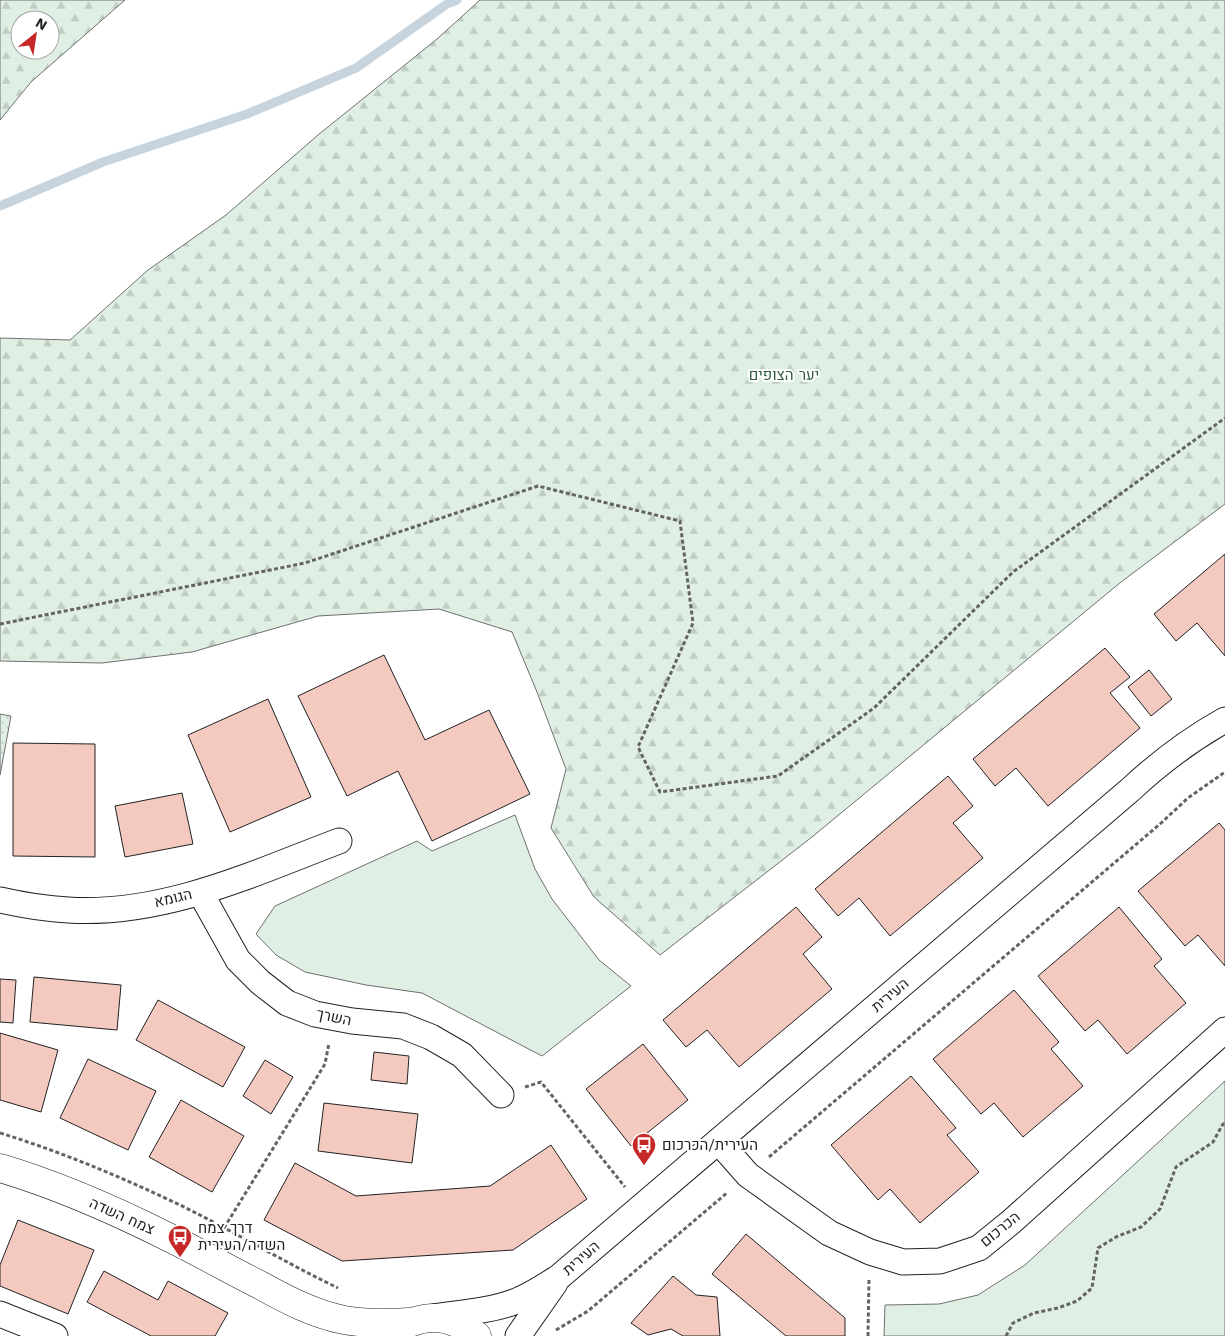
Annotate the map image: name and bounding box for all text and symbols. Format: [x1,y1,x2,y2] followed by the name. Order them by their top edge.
[10,10,60,60] north arrow
[33,14,50,33] text: N
[749,366,819,384] park label: יער הצופים
[152,885,194,911] street label: הגומא
[868,974,912,1016] street label: העירית
[315,1005,353,1029] street label: השרך
[631,1132,657,1166] bus stop icon: העירית/הכרכום
[662,1136,758,1154] place label: העירית/הכרכום
[87,1194,157,1238] street label: צמח השדה
[976,1207,1024,1251] street label: הכרכום
[198,1219,285,1254] place label: דרך צמח השדה/העירית
[167,1224,193,1258] bus stop icon: דרך צמח השדה/העירית
[559,1237,603,1279] street label: העירית

